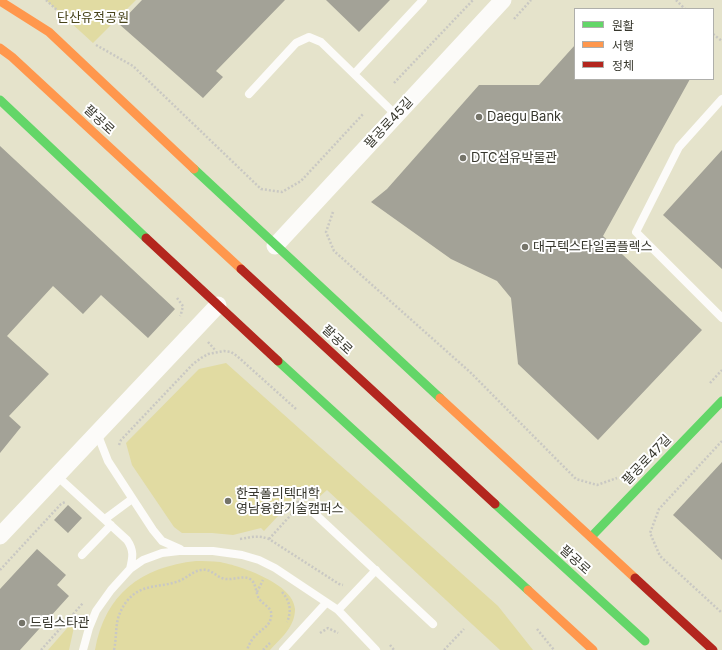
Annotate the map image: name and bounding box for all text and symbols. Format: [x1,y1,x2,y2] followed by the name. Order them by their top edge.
[574,8,714,80] legend
[57,10,129,26] park label: 단산유적공원
[612,18,634,33] text: 원활
[612,38,634,53] text: 서행
[612,58,634,73] text: 정체
[361,94,417,152] street label: 팔공로45길
[81,102,117,138] street label: 팔공로
[487,109,561,125] place label: Daegu Bank
[474,112,484,122] marker: Daegu Bank
[471,150,557,166] place label: DTC섬유박물관
[458,153,468,163] marker: DTC섬유박물관
[533,239,653,255] place label: 대구텍스타일콤플렉스
[520,242,530,252] marker: 대구텍스타일콤플렉스
[319,322,355,358] street label: 팔공로
[619,432,675,488] street label: 팔공로47길
[236,486,344,517] place label: 한국폴리텍대학 영남융합기술캠퍼스
[223,496,233,506] marker: 한국폴리텍대학 영남융합기술캠퍼스
[556,542,594,578] street label: 팔공로
[30,615,90,631] place label: 드림스타관
[17,618,27,628] marker: 드림스타관

